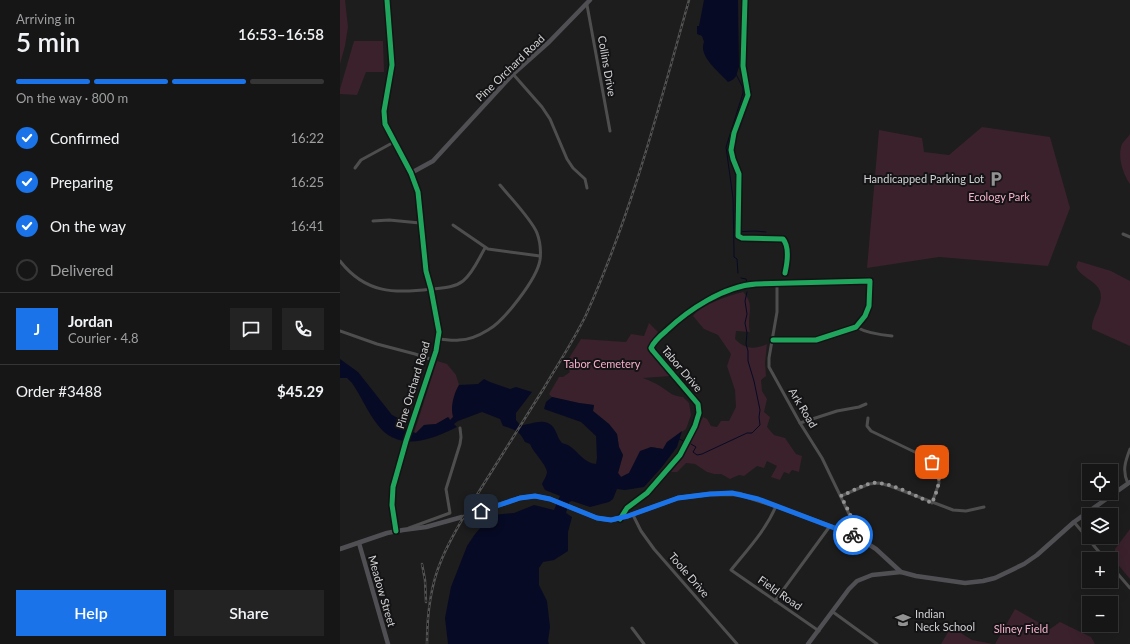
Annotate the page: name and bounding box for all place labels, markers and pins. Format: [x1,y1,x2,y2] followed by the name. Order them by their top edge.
[987,170,1005,188] parking icon: Handicapped Parking Lot
[863,172,984,185] place label: Handicapped Parking Lot
[915,445,949,479] pin
[464,494,498,528] pin
[915,607,975,633] place label: Indian Neck School
[894,611,912,629] school or university icon: Indian Neck School

